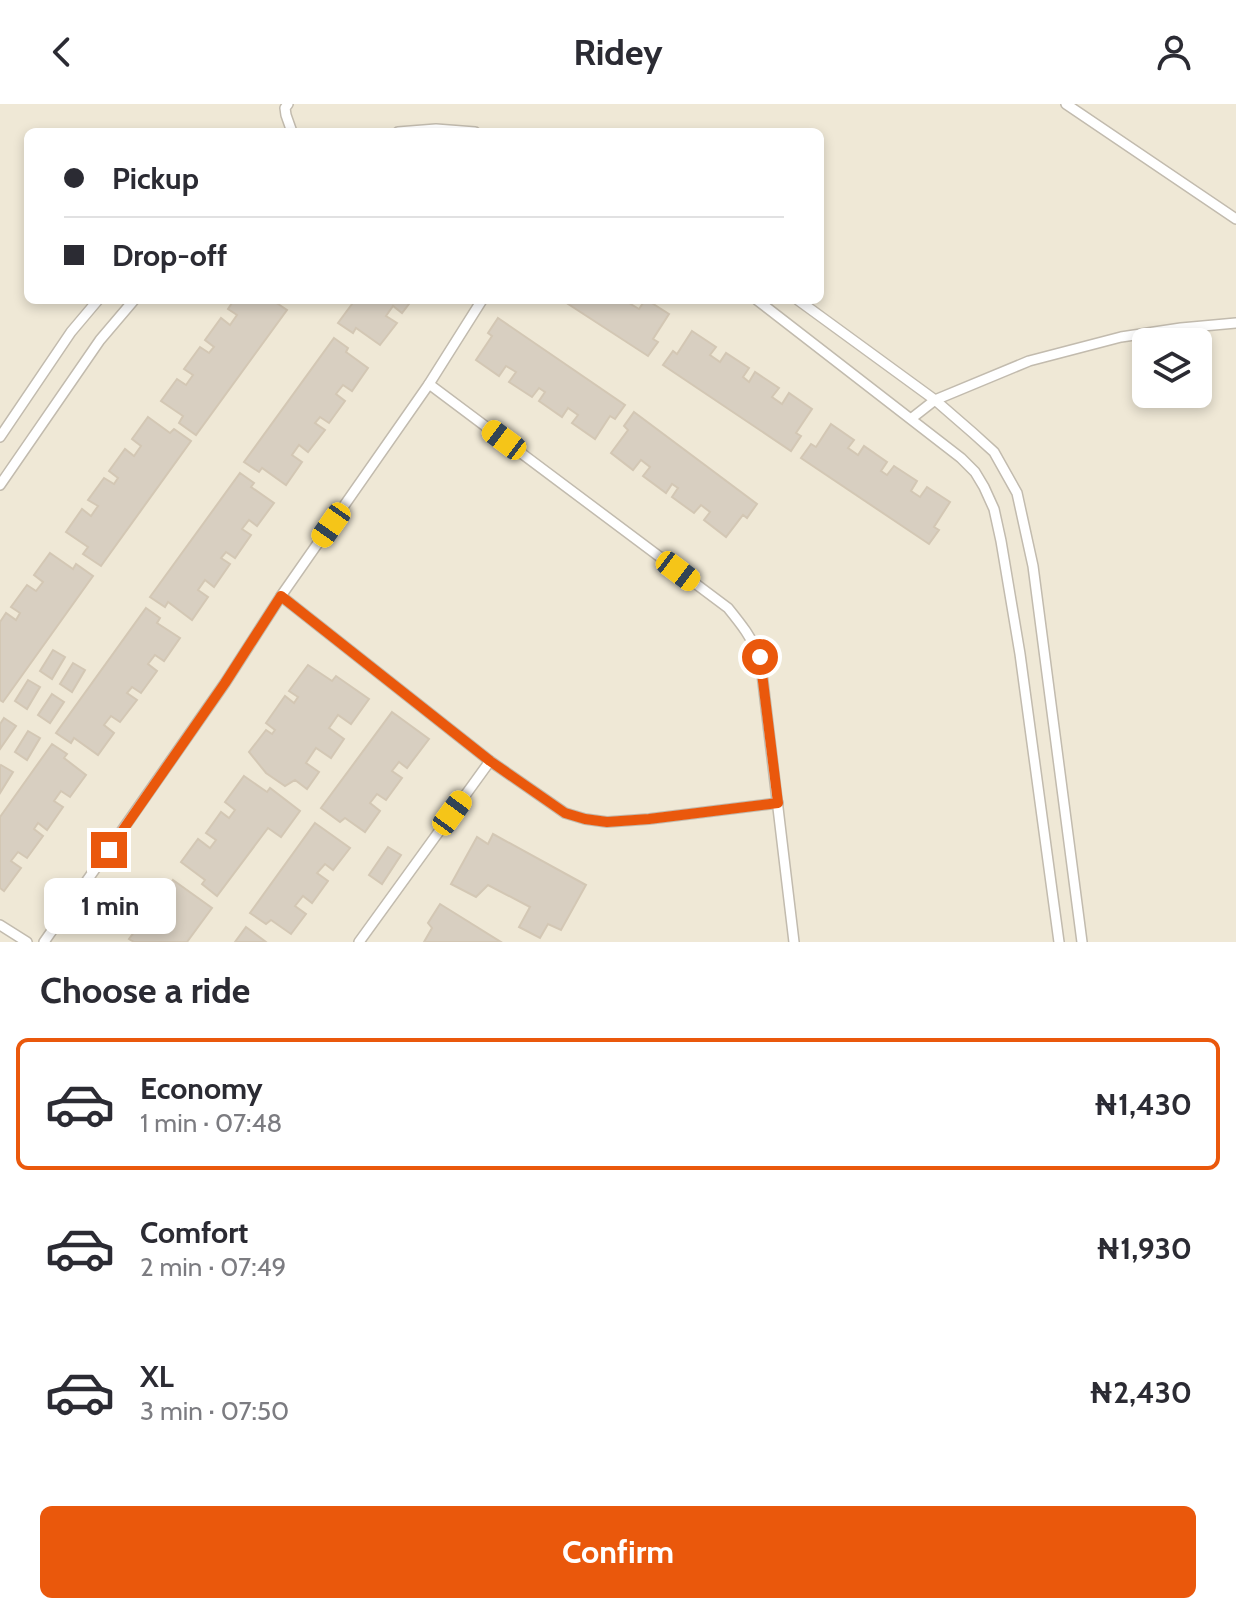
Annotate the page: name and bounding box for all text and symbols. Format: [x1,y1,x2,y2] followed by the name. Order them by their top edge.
[40,30,84,74] icon: back
[573,30,663,74] text: Ridey
[1152,30,1196,74] icon: person
[112,160,199,197] text: Pickup
[112,237,227,274] text: Drop-off
[1132,328,1212,408] map controls
[1132,328,1212,408] button: layers
[478,416,530,464] car
[307,498,355,552] car
[652,547,704,595] car
[742,639,778,675] route start
[428,787,476,839] car
[91,832,127,868] route end
[43,878,175,934] callout: 1 min
[81,890,139,922] text: 1 min
[40,968,250,1012] text: Choose a ride
[44,1068,116,1140] icon: car
[140,1070,263,1107] text: Economy
[1094,1086,1192,1123] text: ₦1,430
[140,1107,282,1139] text: 1 min · 07:48
[44,1212,116,1284] icon: car
[140,1214,248,1251] text: Comfort
[1096,1230,1192,1267] text: ₦1,930
[140,1251,286,1283] text: 2 min · 07:49
[44,1356,116,1428] icon: car
[140,1358,174,1395] text: XL
[1089,1374,1192,1411] text: ₦2,430
[140,1395,289,1427] text: 3 min · 07:50
[40,1506,1196,1598] button: Confirm

